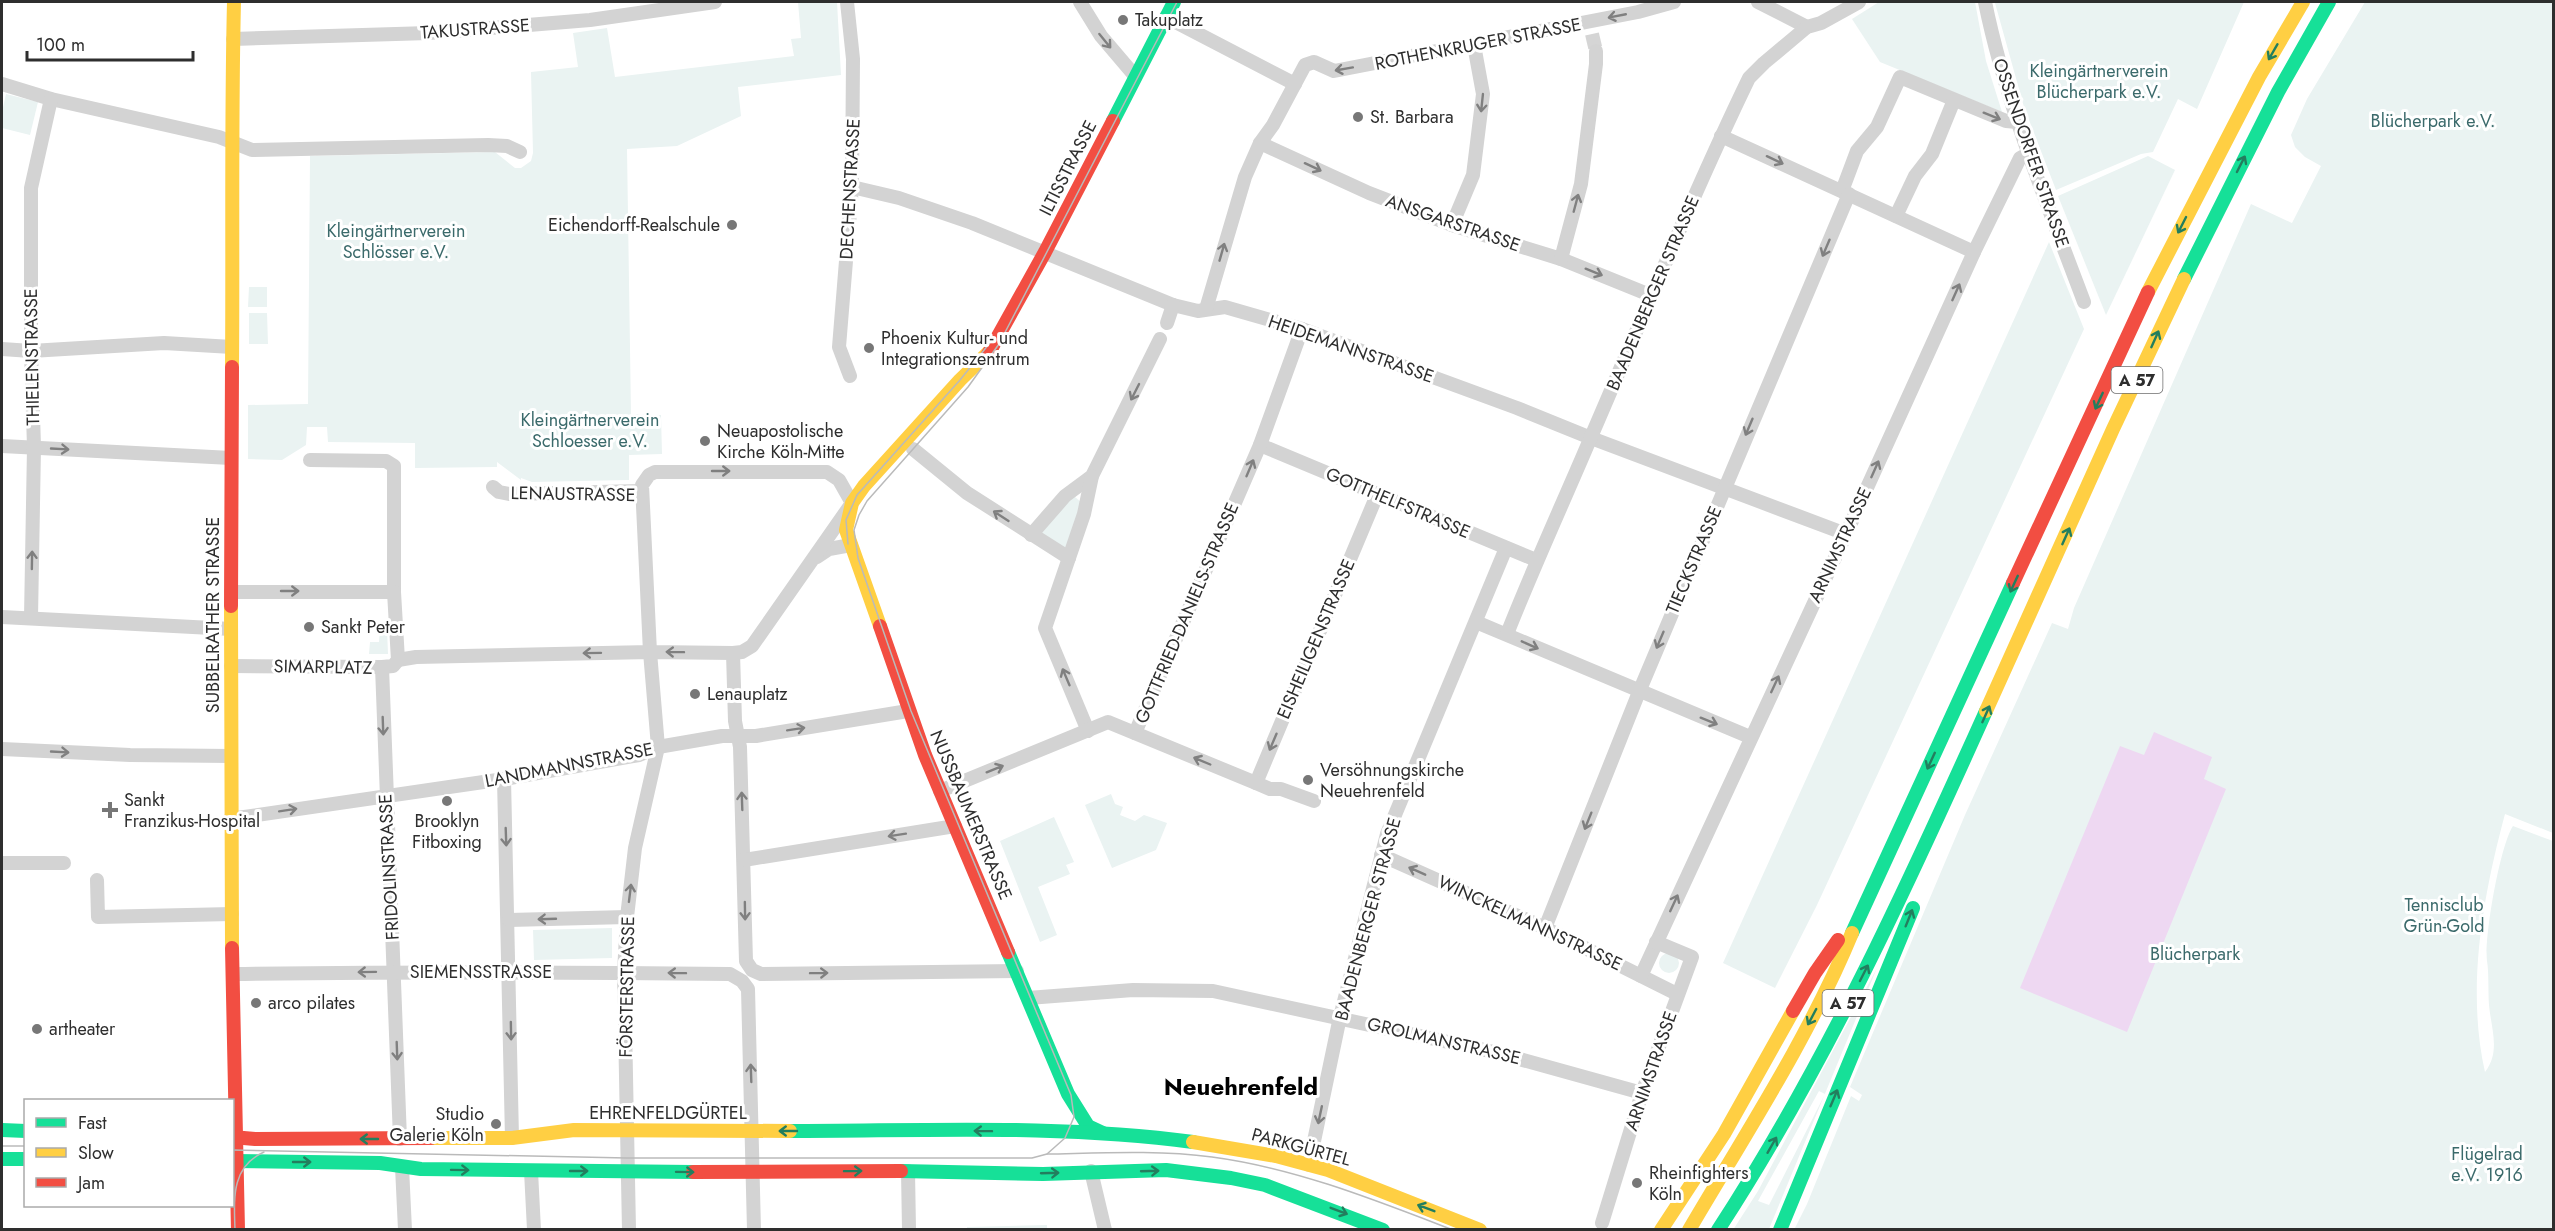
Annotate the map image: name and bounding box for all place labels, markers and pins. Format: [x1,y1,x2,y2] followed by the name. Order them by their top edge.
[1135,7,1204,33] place label: Takuplatz
[1116,13,1130,27] marker: Takuplatz
[1370,104,1454,130] place label: St. Barbara
[1351,110,1365,124] marker: St. Barbara
[548,212,720,238] place label: Eichendorff-Realschule
[725,218,739,232] marker: Eichendorff-Realschule
[881,325,1030,372] place label: Phoenix Kultur- und Integrationszentrum
[862,341,876,355] marker: Phoenix Kultur- und Integrationszentrum
[717,418,844,465] place label: Neuapostolische Kirche Köln-Mitte
[698,434,712,448] marker: Neuapostolische Kirche Köln-Mitte
[321,614,406,640] place label: Sankt Peter
[302,620,316,634] marker: Sankt Peter
[707,681,788,707] place label: Lenauplatz
[688,687,702,701] marker: Lenauplatz
[1320,757,1464,804] place label: Versöhnungskirche Neuehrenfeld
[1301,773,1315,787] marker: Versöhnungskirche Neuehrenfeld
[124,787,260,834] place label: Sankt Franzikus-Hospital
[440,794,454,808] marker: Brooklyn Fitboxing
[101,801,119,819] marker: Sankt Franzikus-Hospital
[412,808,482,855] place label: Brooklyn Fitboxing
[268,990,355,1016] place label: arco pilates
[249,996,263,1010] marker: arco pilates
[49,1016,116,1042] place label: artheater
[30,1022,44,1036] marker: artheater
[389,1101,484,1148] place label: Studio Galerie Köln
[489,1117,503,1131] marker: Studio Galerie Köln
[1649,1160,1749,1207] place label: Rheinfighters Köln
[1630,1176,1644,1190] marker: Rheinfighters Köln

